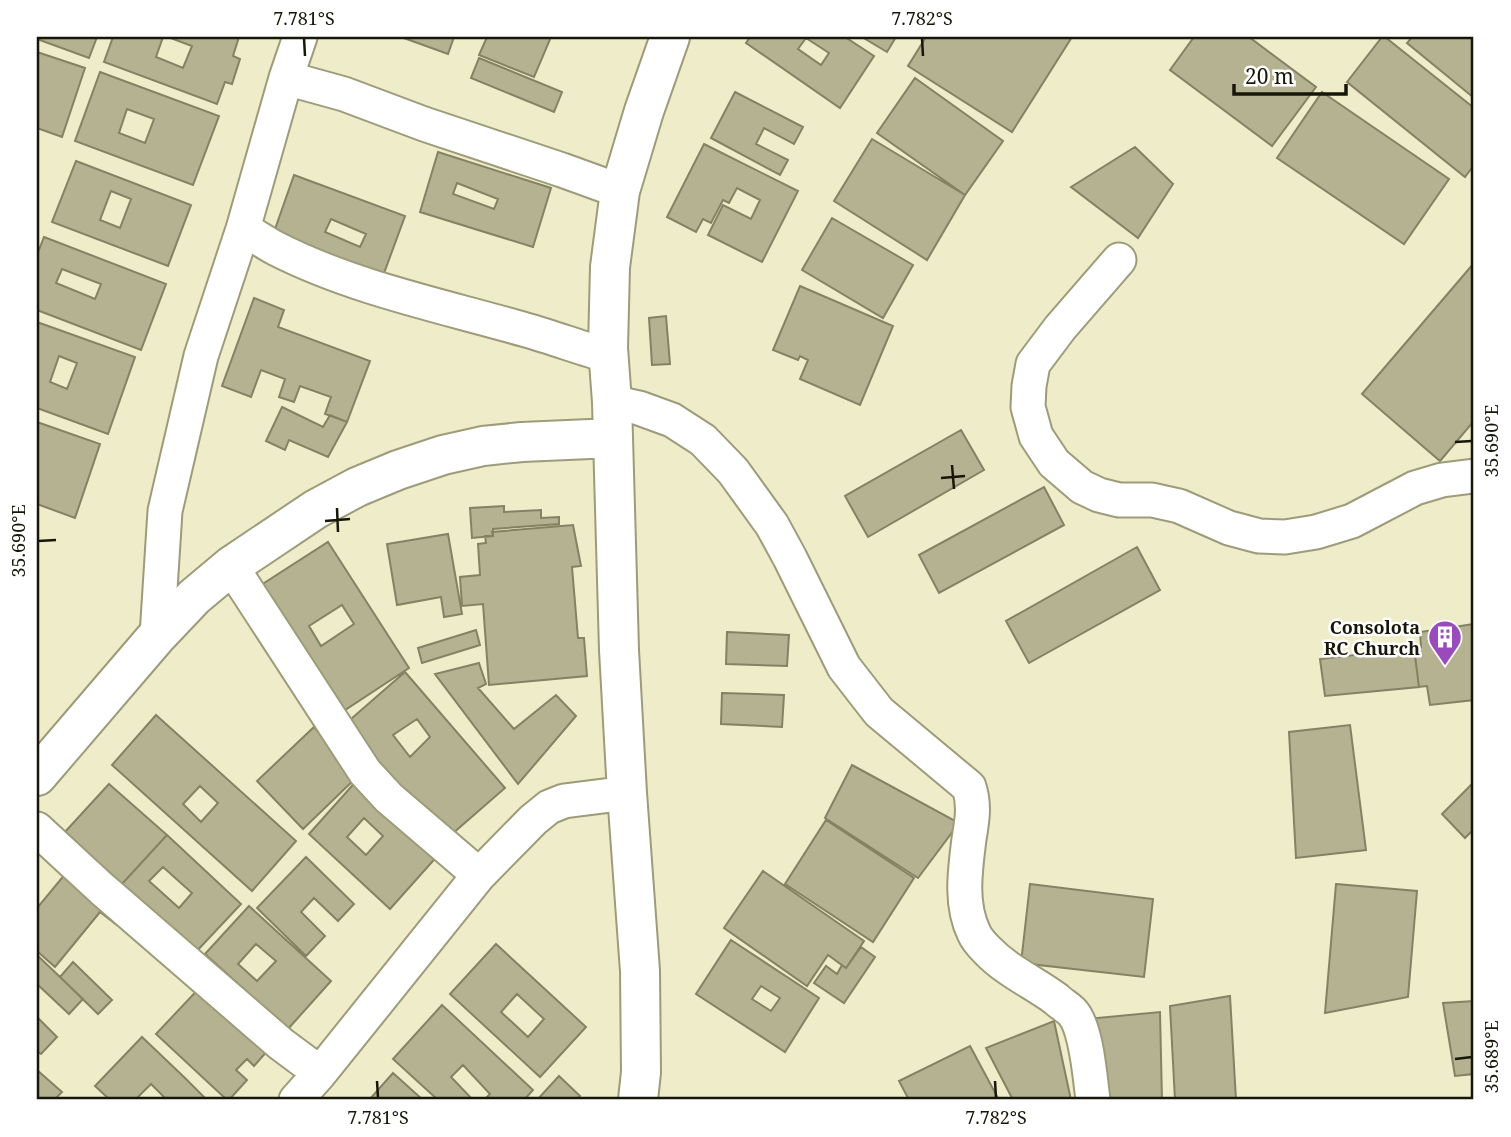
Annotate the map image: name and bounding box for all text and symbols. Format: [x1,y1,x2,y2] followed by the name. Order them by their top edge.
[273,6,335,30] text: 7.781°S
[891,6,953,30] text: 7.782°S
[1234,52,1346,96] scale bar
[1245,62,1294,90] text: 20 m
[1479,404,1503,478] text: 35.690°E
[6,504,30,578] text: 35.690°E
[1324,615,1420,660] place label: Consolota RC Church
[1426,618,1464,667] building icon: Consolota RC Church
[1479,1020,1503,1094] text: 35.689°E
[347,1105,409,1129] text: 7.781°S
[965,1105,1027,1129] text: 7.782°S

